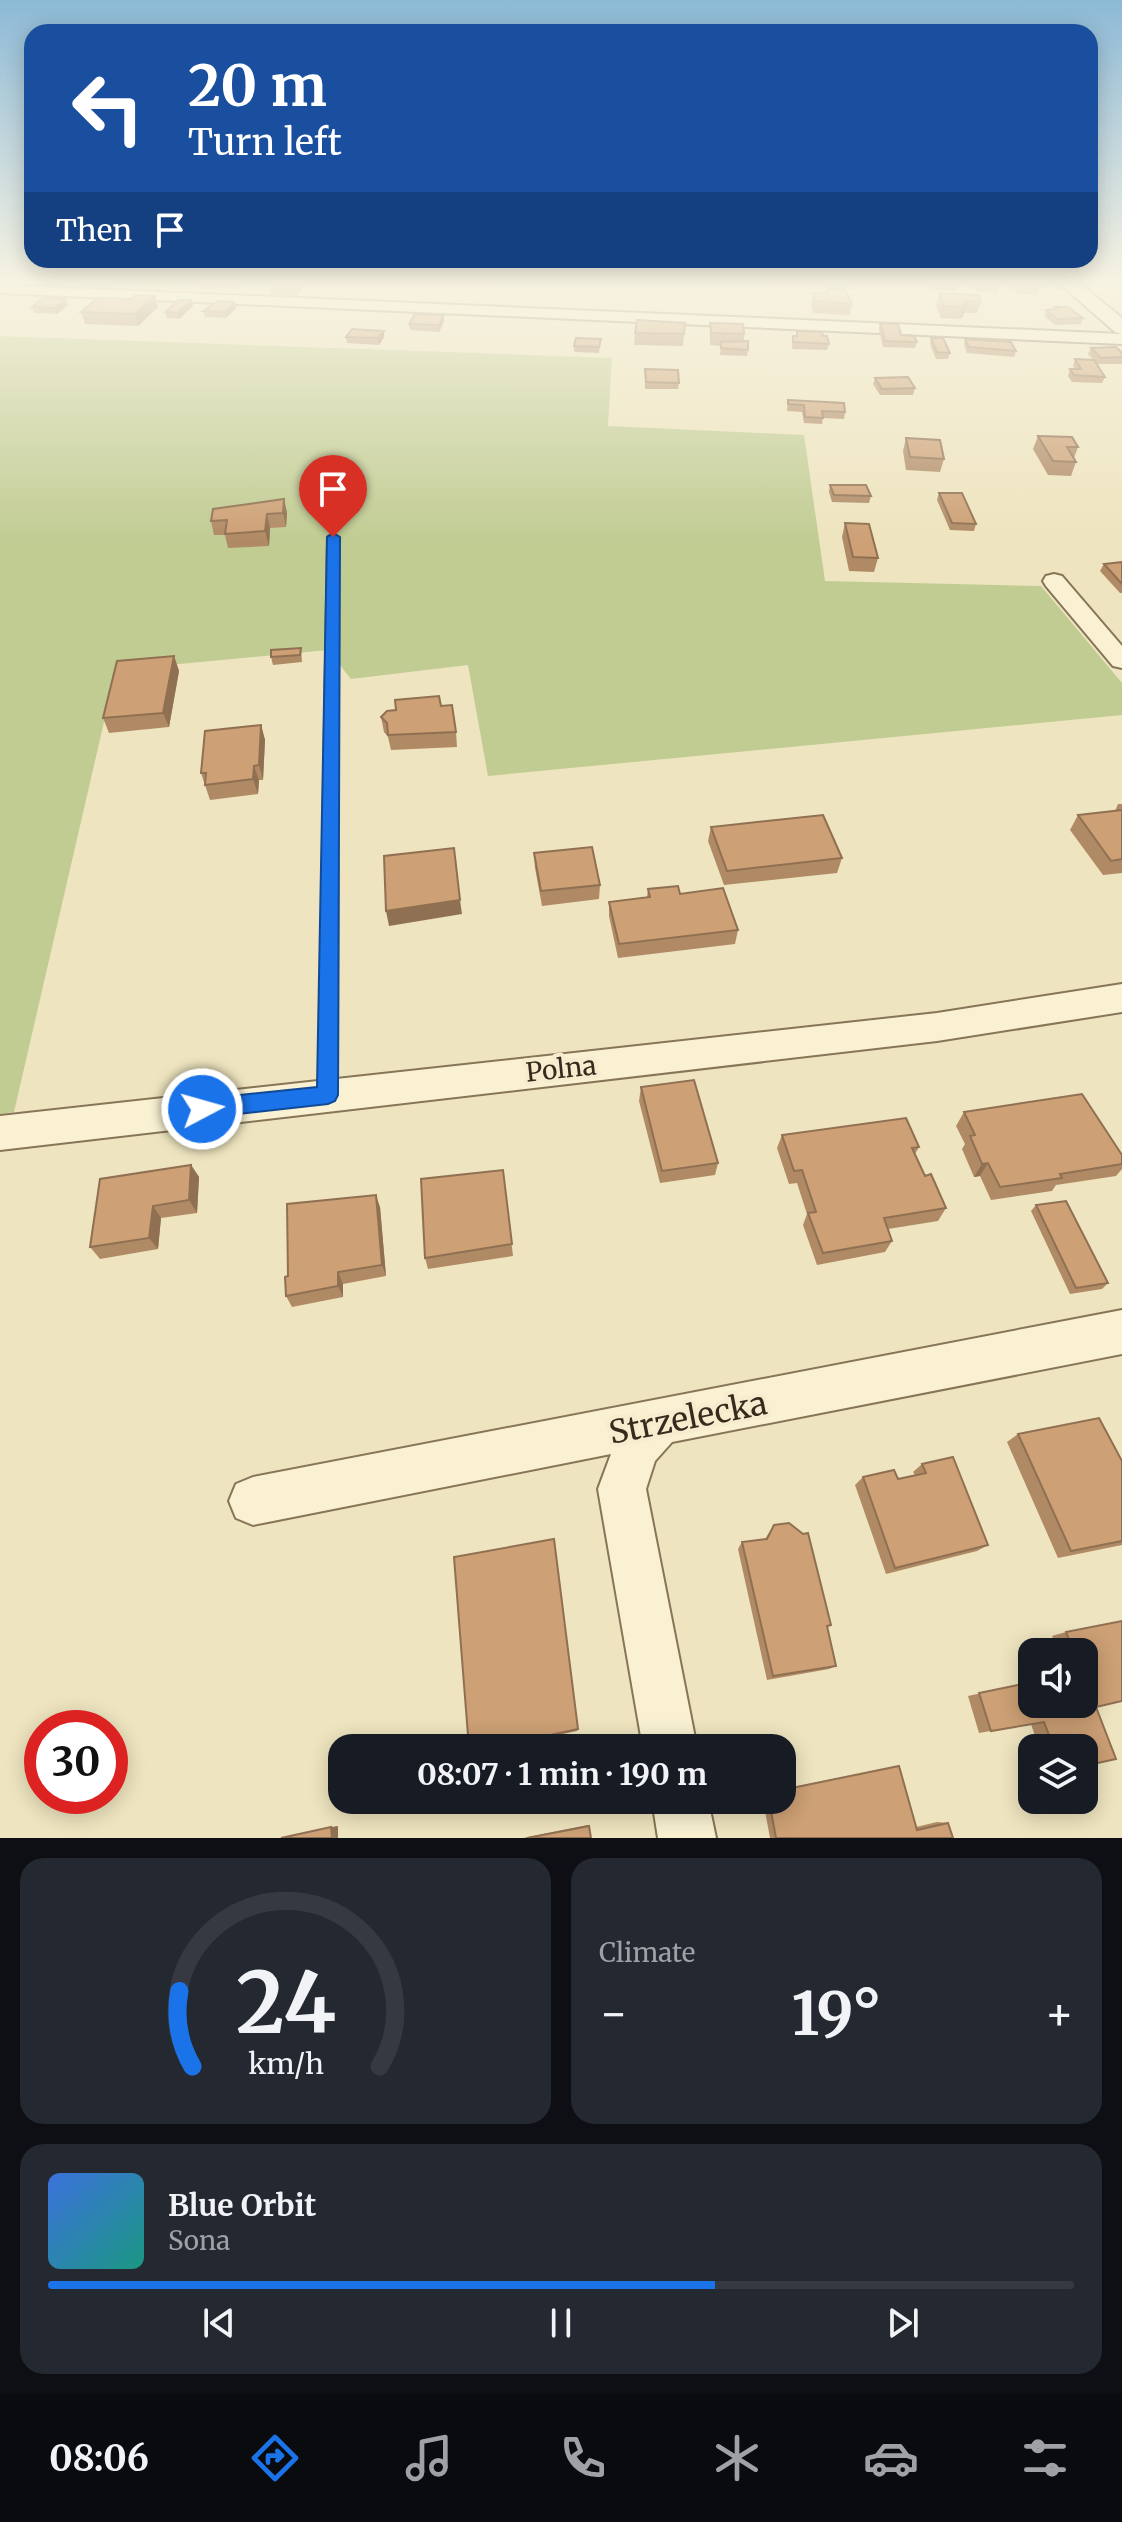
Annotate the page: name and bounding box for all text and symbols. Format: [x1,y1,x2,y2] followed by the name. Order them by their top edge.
[188,51,327,121] text: 20 m
[56,56,160,160] icon: left
[188,120,342,165] text: Turn left
[148,208,192,252] icon: arrive
[56,211,132,249] text: Then
[299,455,367,537] pin
[311,467,355,511] icon: arrive
[524,1048,598,1089] street label: Polna
[160,1067,244,1151] position arrow
[606,1383,770,1453] street label: Strzelecka
[1018,1638,1098,1814] map controls
[1018,1638,1098,1718] button: sound
[24,1710,128,1814] speed limit sign: 30
[1018,1734,1098,1814] button: layers
[417,1755,707,1793] text: 08:07 · 1 min · 190 m
[599,1936,695,1969] text: Climate
[235,1951,336,2056] text: 24
[792,1976,882,2051] text: 19°
[599,1986,628,2041] text: −
[1045,1986,1074,2041] text: +
[248,2046,323,2082] text: km/h
[168,2186,316,2224] text: Blue Orbit
[168,2224,230,2257] text: Sona
[197,2301,241,2345] icon: previous
[539,2301,583,2345] icon: pause
[881,2301,925,2345] icon: next
[247,2430,303,2486] icon: directions
[401,2430,457,2486] icon: music
[555,2430,611,2486] icon: phone
[709,2430,765,2486] icon: climate
[863,2430,919,2486] icon: car
[1017,2430,1073,2486] icon: filters
[49,2436,149,2481] text: 08:06

